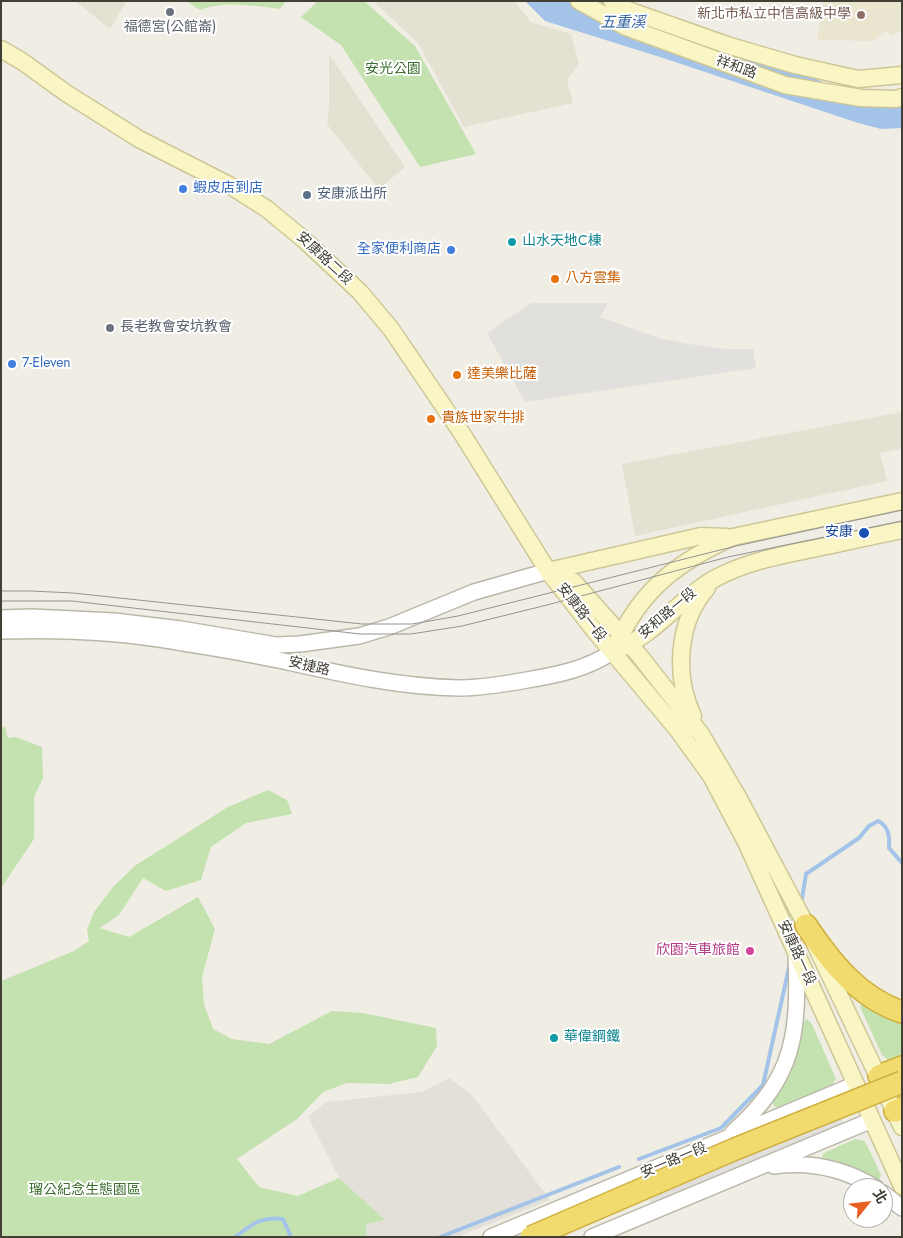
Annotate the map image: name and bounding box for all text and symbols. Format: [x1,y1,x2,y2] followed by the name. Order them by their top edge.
[164,6,176,18] marker: 福德宮(公館崙)
[697,7,851,23] place label: 新北市私立中信高級中學
[855,9,867,21] marker: 新北市私立中信高級中學
[601,14,645,32] water label: 五重溪
[124,20,216,36] place label: 福德宮(公館崙)
[713,53,759,83] street label: 祥和路
[365,62,421,78] park label: 安光公園
[193,181,263,197] place label: 蝦皮店到店
[177,183,189,195] marker: 蝦皮店到店
[317,187,387,203] place label: 安康派出所
[301,189,313,201] marker: 安康派出所
[293,229,355,289] street label: 安康路二段
[522,234,602,250] place label: 山水天地C棟
[506,236,518,248] marker: 山水天地C棟
[357,242,441,258] place label: 全家便利商店
[445,244,457,256] marker: 全家便利商店
[565,271,621,287] place label: 八方雲集
[549,273,561,285] marker: 八方雲集
[120,320,232,336] place label: 長老教會安坑教會
[104,322,116,334] marker: 長老教會安坑教會
[22,356,71,372] place label: 7-Eleven
[6,358,18,370] marker: 7-Eleven
[467,367,537,383] place label: 達美樂比薩
[451,369,463,381] marker: 達美樂比薩
[441,411,525,427] place label: 貴族世家牛排
[425,413,437,425] marker: 貴族世家牛排
[825,525,853,541] place label: 安康
[857,526,871,540] marker: 安康
[553,580,609,646] street label: 安康路一段
[636,585,700,643] street label: 安和路一段
[287,654,331,680] street label: 安捷路
[774,918,818,988] street label: 安康路一段
[656,943,740,959] place label: 欣園汽車旅館
[744,945,756,957] marker: 欣園汽車旅館
[564,1030,620,1046] place label: 華偉鋼鐵
[548,1032,560,1044] marker: 華偉鋼鐵
[639,1140,709,1182] street label: 安一路一段
[843,1178,893,1228] north arrow
[29,1183,141,1199] park label: 瑠公紀念生態園區
[868,1185,892,1207] text: 北

